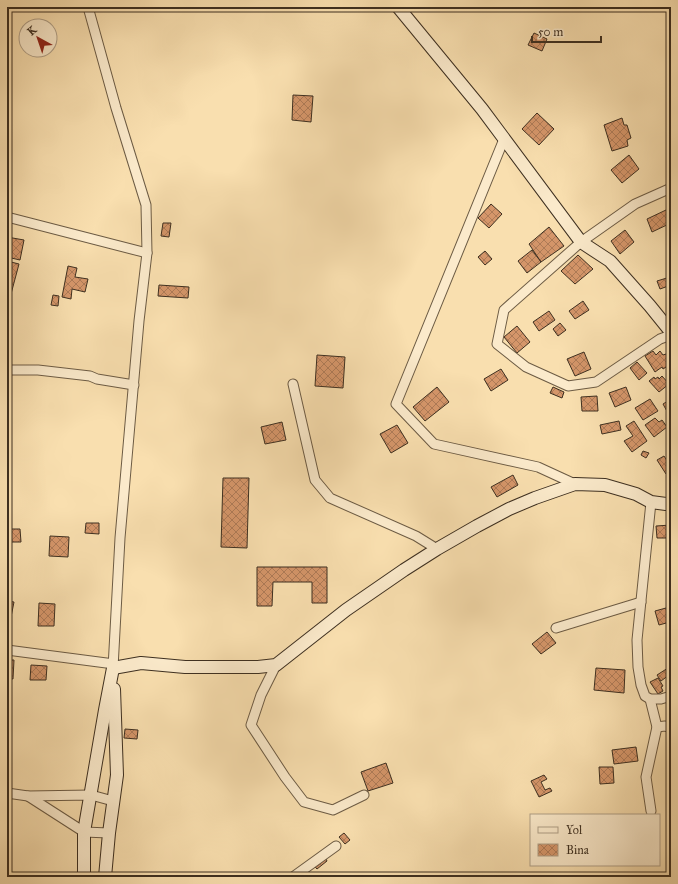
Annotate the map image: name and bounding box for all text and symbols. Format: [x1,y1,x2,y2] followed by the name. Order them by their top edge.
[18,18,58,58] north arrow
[532,18,601,44] scale bar
[25,22,40,38] text: K
[538,25,563,39] text: 50 m
[530,814,660,866] legend
[566,823,583,837] text: Yol
[566,843,590,857] text: Bina

